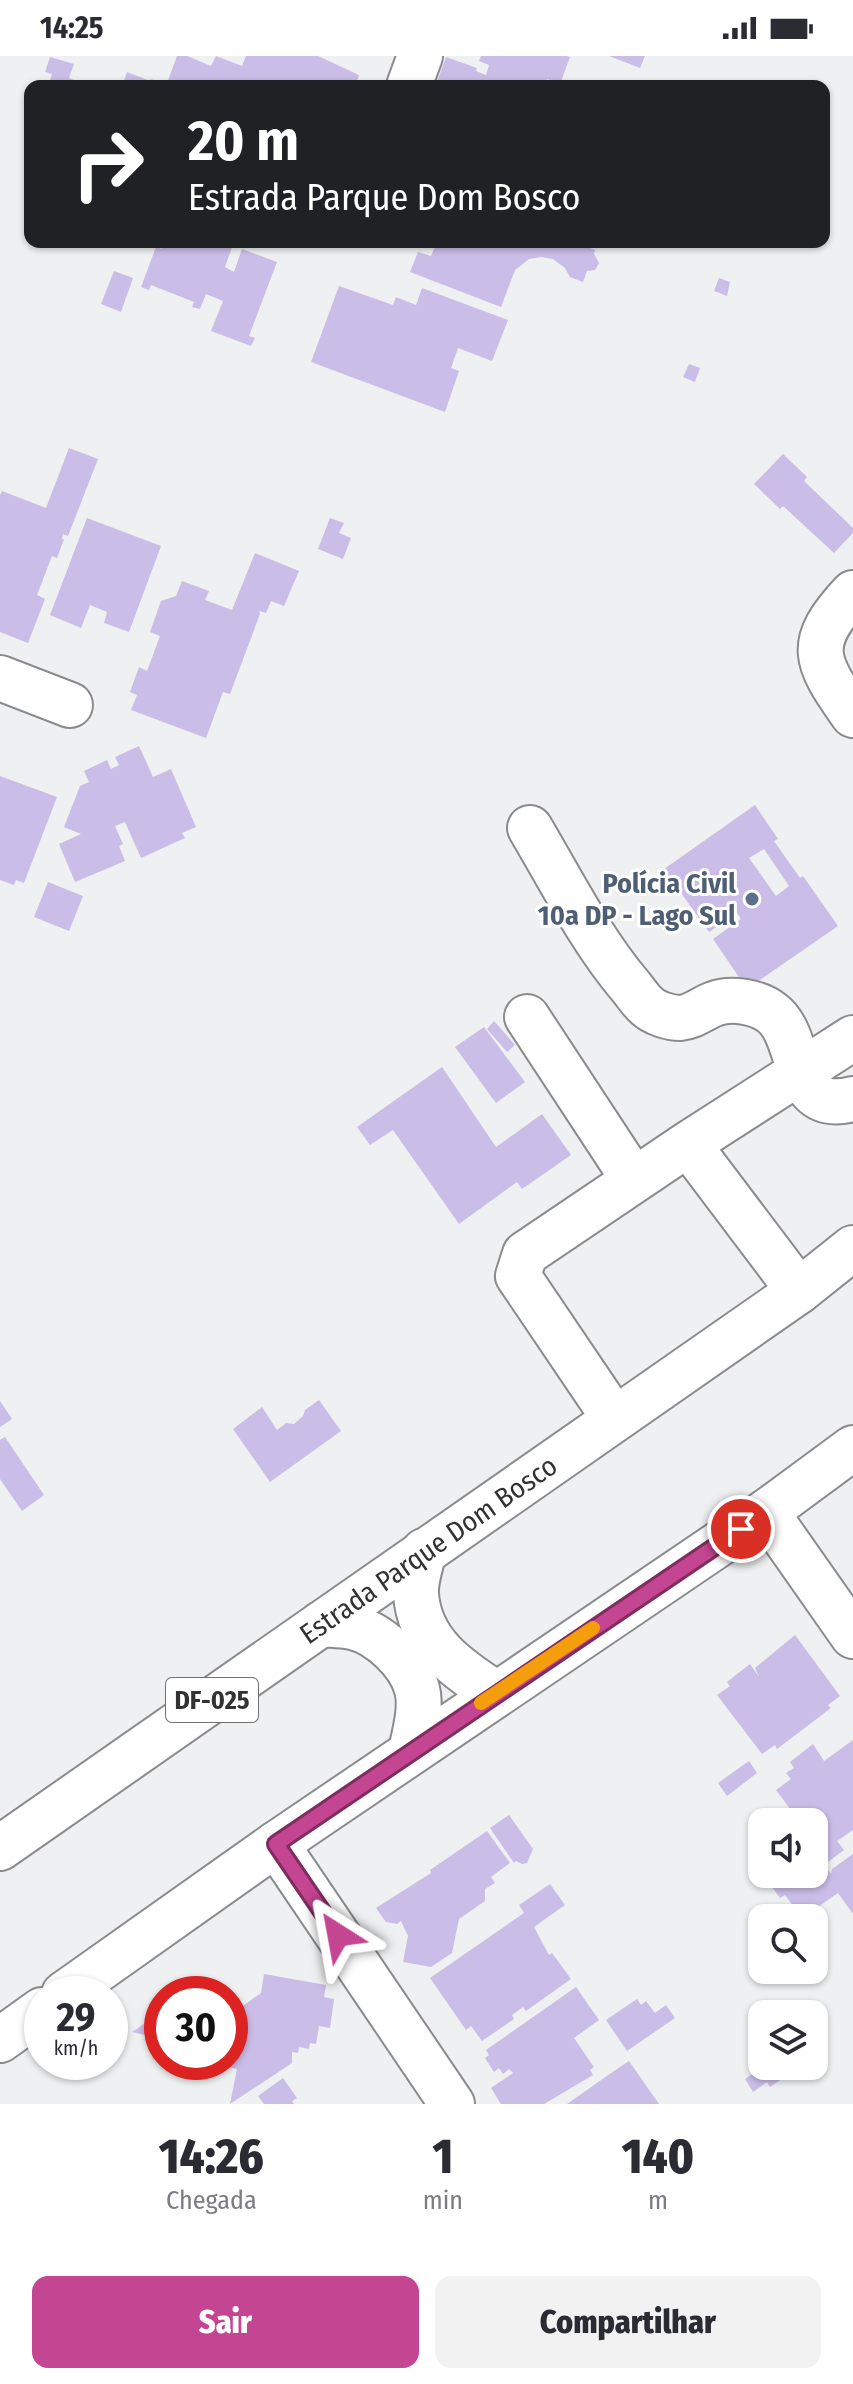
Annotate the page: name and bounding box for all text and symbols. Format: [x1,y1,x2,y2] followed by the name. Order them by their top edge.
[40,10,104,46] text: 14:25
[188,108,299,175] text: 20 m
[56,112,160,216] icon: right
[188,176,581,220] text: Estrada Parque Dom Bosco
[538,867,736,932] place label: Polícia Civil 10a DP - Lago Sul
[743,890,761,908] marker: Polícia Civil 10a DP - Lago Sul
[293,1449,563,1650] street label: Estrada Parque Dom Bosco
[707,1495,775,1563] pin
[719,1507,763,1551] icon: arrive
[166,1678,258,1722] road number: DF-025
[748,1808,828,2080] map controls
[748,1808,828,1888] button: sound
[296,1893,380,1977] position arrow
[748,1904,828,1984] button: search
[144,1976,248,2080] speed limit sign: 30
[56,1994,95,2042] text: 29
[748,2000,828,2080] button: layers
[54,2036,98,2060] text: km/h
[159,2128,264,2186] text: 14:26
[432,2128,453,2186] text: 1
[622,2128,694,2186] text: 140
[166,2185,257,2216] text: Chegada
[423,2185,463,2216] text: min
[648,2185,668,2216] text: m
[32,2276,419,2368] button: Sair
[435,2276,821,2368] button: Compartilhar

